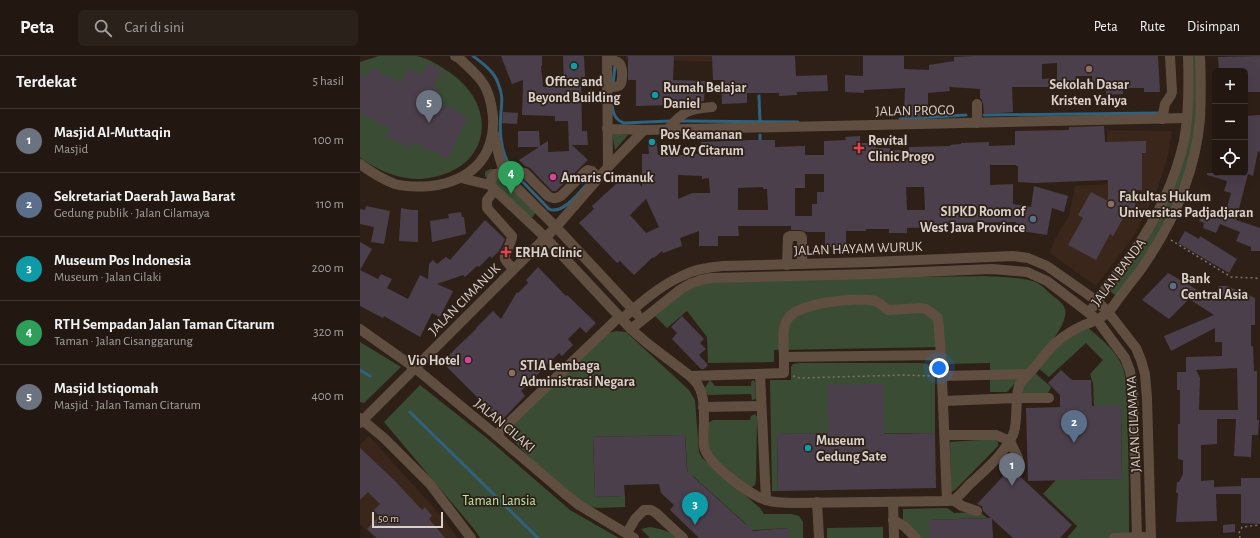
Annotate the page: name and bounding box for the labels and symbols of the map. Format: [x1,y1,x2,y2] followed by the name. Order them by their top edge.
[569,61,579,71] marker: Office and Beyond Building
[1084,64,1094,74] marker: Sekolah Dasar Kristen Yahya
[528,75,621,105] place label: Office and Beyond Building
[1049,78,1129,108] place label: Sekolah Dasar Kristen Yahya
[663,81,746,111] place label: Rumah Belajar Daniel
[416,90,442,123] pin: 5
[650,90,660,100] marker: Rumah Belajar Daniel
[875,103,955,119] street label: JALAN PROGO
[660,128,744,158] place label: Pos Keamanan RW 07 Citarum
[868,134,935,164] place label: Revital Clinic Progo
[647,137,657,147] marker: Pos Keamanan RW 07 Citarum
[853,142,865,154] marker: Revital Clinic Progo
[498,161,524,194] pin: 4
[561,171,654,185] place label: Amaris Cimanuk
[548,172,558,182] marker: Amaris Cimanuk
[1119,190,1253,220] place label: Fakultas Hukum Universitas Padjadjaran
[1106,199,1116,209] marker: Fakultas Hukum Universitas Padjadjaran
[920,205,1026,235] place label: SIPKD Room of West Java Province
[1028,214,1038,224] marker: SIPKD Room of West Java Province
[1089,236,1149,309] street label: JALAN BANDA
[794,240,923,258] street label: JALAN HAYAM WURUK
[500,246,512,258] marker: ERHA Clinic
[515,246,582,260] place label: ERHA Clinic
[426,261,503,338] street label: JALAN CIMANUK
[1181,272,1248,302] place label: Bank Central Asia
[1168,281,1178,291] marker: Bank Central Asia
[408,354,460,368] place label: Vio Hotel
[463,355,473,365] marker: Vio Hotel
[929,358,949,378] your location
[520,359,635,389] place label: STIA Lembaga Administrasi Negara
[507,368,517,378] marker: STIA Lembaga Administrasi Negara
[1124,375,1144,472] street label: JALAN CILAMAYA
[471,396,537,455] street label: JALAN CILAKI
[1061,410,1087,443] pin: 2
[816,434,887,464] place label: Museum Gedung Sate
[803,443,813,453] marker: Museum Gedung Sate
[999,453,1025,486] pin: 1
[682,492,708,525] pin: 3
[462,494,536,508] park label: Taman Lansia
[372,510,443,529] scale bar

